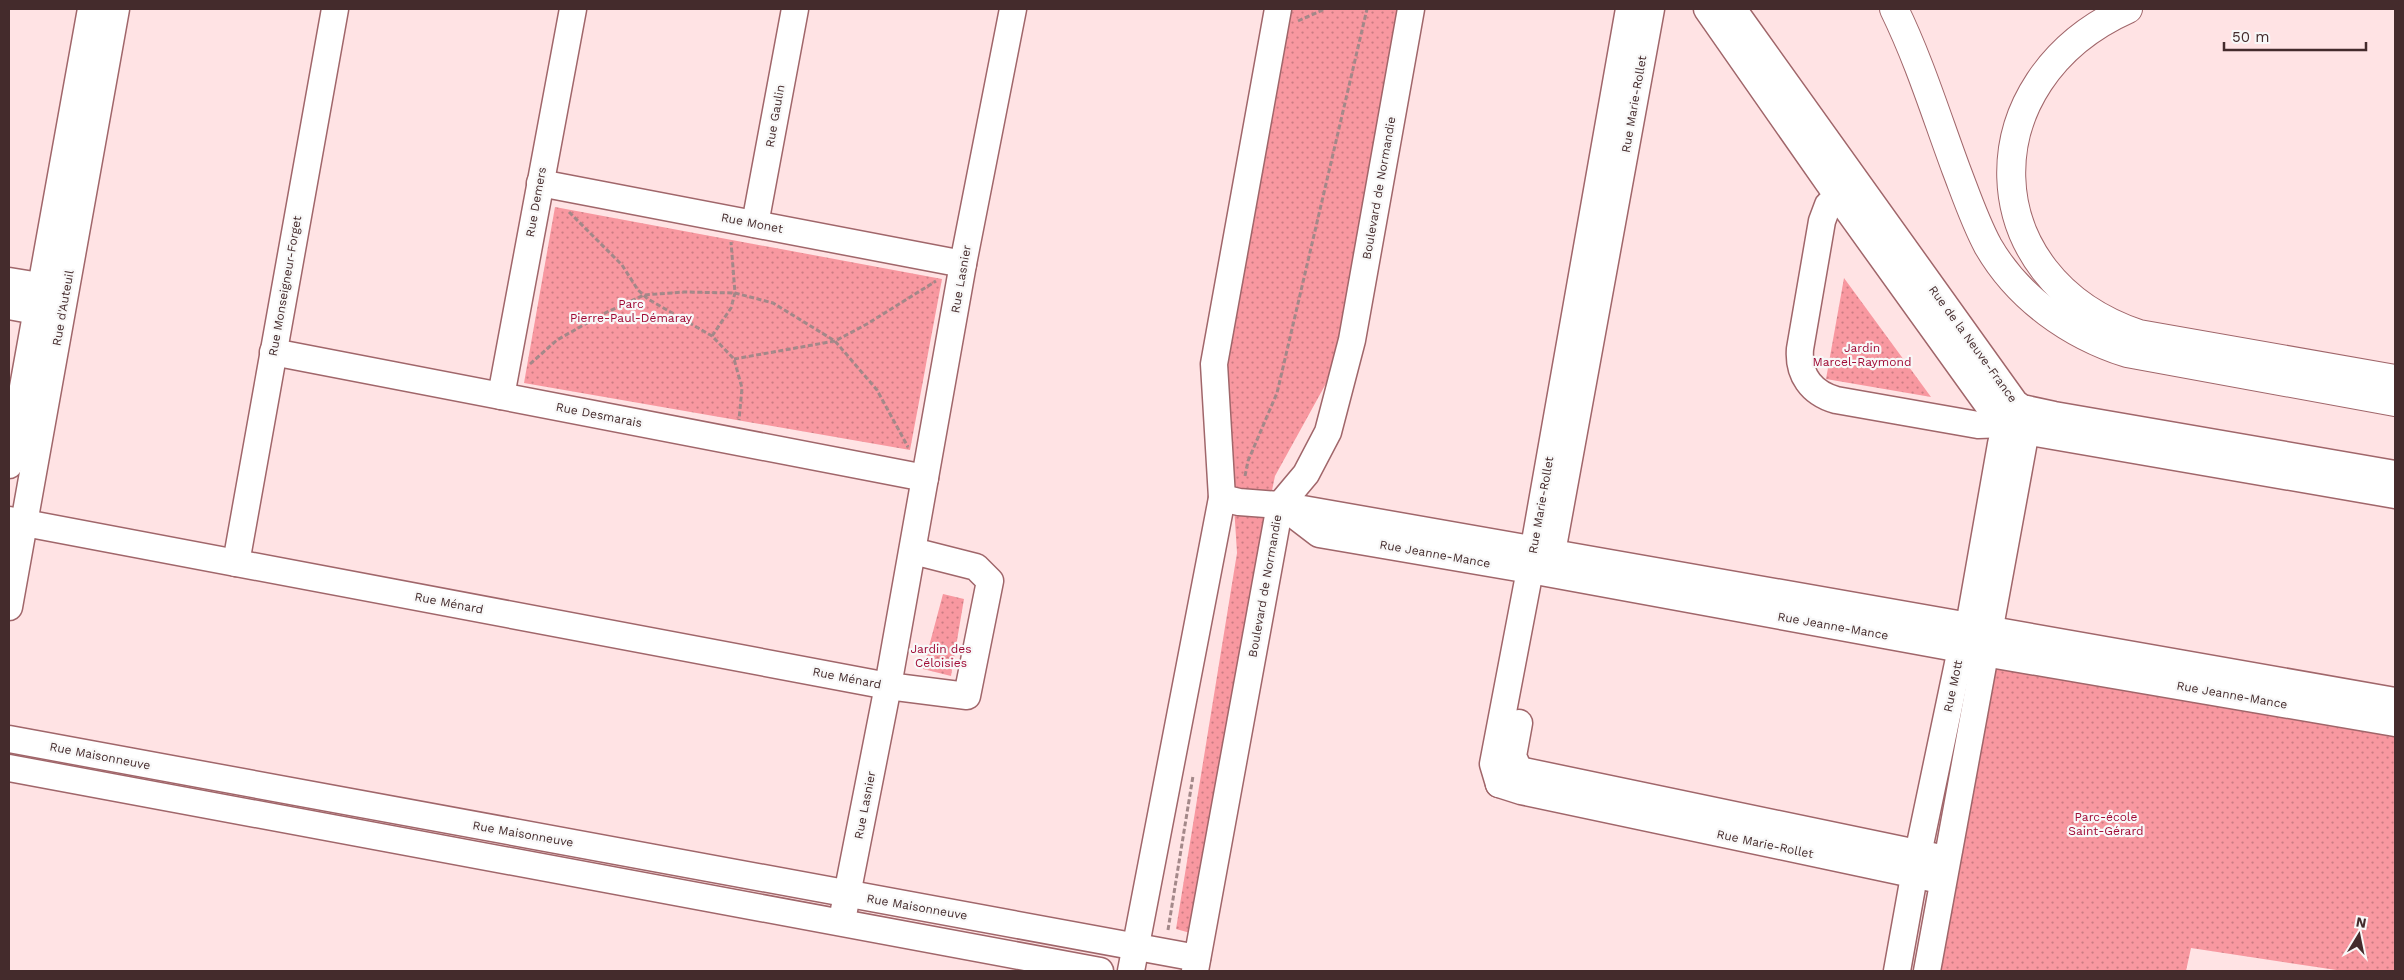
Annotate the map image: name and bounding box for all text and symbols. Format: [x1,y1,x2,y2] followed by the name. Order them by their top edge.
[2224,20,2366,52] scale bar
[2232,28,2269,46] text: 50 m
[1619,54,1649,154] street label: Rue Marie-Rollet
[763,84,787,148] street label: Rue Gaulin
[1360,115,1398,260] street label: Boulevard de Normandie
[523,166,549,238] street label: Rue Demers
[720,210,784,236] street label: Rue Monet
[266,215,304,357] street label: Rue Monseigneur-Forget
[948,244,974,314] street label: Rue Lasnier
[49,269,77,347] street label: Rue d'Auteuil
[1926,283,2020,405] street label: Rue de la Neuve-France
[570,297,693,325] park label: Parc Pierre-Paul-Démaray
[1813,341,1911,369] park label: Jardin Marcel-Raymond
[555,400,643,430] street label: Rue Desmarais
[1526,455,1556,555] street label: Rue Marie-Rollet
[1246,513,1284,658] street label: Boulevard de Normandie
[1378,537,1492,571] street label: Rue Jeanne-Mance
[413,589,485,617] street label: Rue Ménard
[1776,609,1890,643] street label: Rue Jeanne-Mance
[910,642,972,670] park label: Jardin des Céloisies
[1941,659,1965,713] street label: Rue Mott
[811,664,883,692] street label: Rue Ménard
[2175,678,2289,712] street label: Rue Jeanne-Mance
[48,739,152,773] street label: Rue Maisonneuve
[852,770,878,840] street label: Rue Lasnier
[2068,810,2144,838] park label: Parc-école Saint-Gérard
[471,818,575,850] street label: Rue Maisonneuve
[1715,827,1815,861] street label: Rue Marie-Rollet
[865,891,969,923] street label: Rue Maisonneuve
[2334,910,2384,960] north arrow
[2355,913,2368,931] text: N

